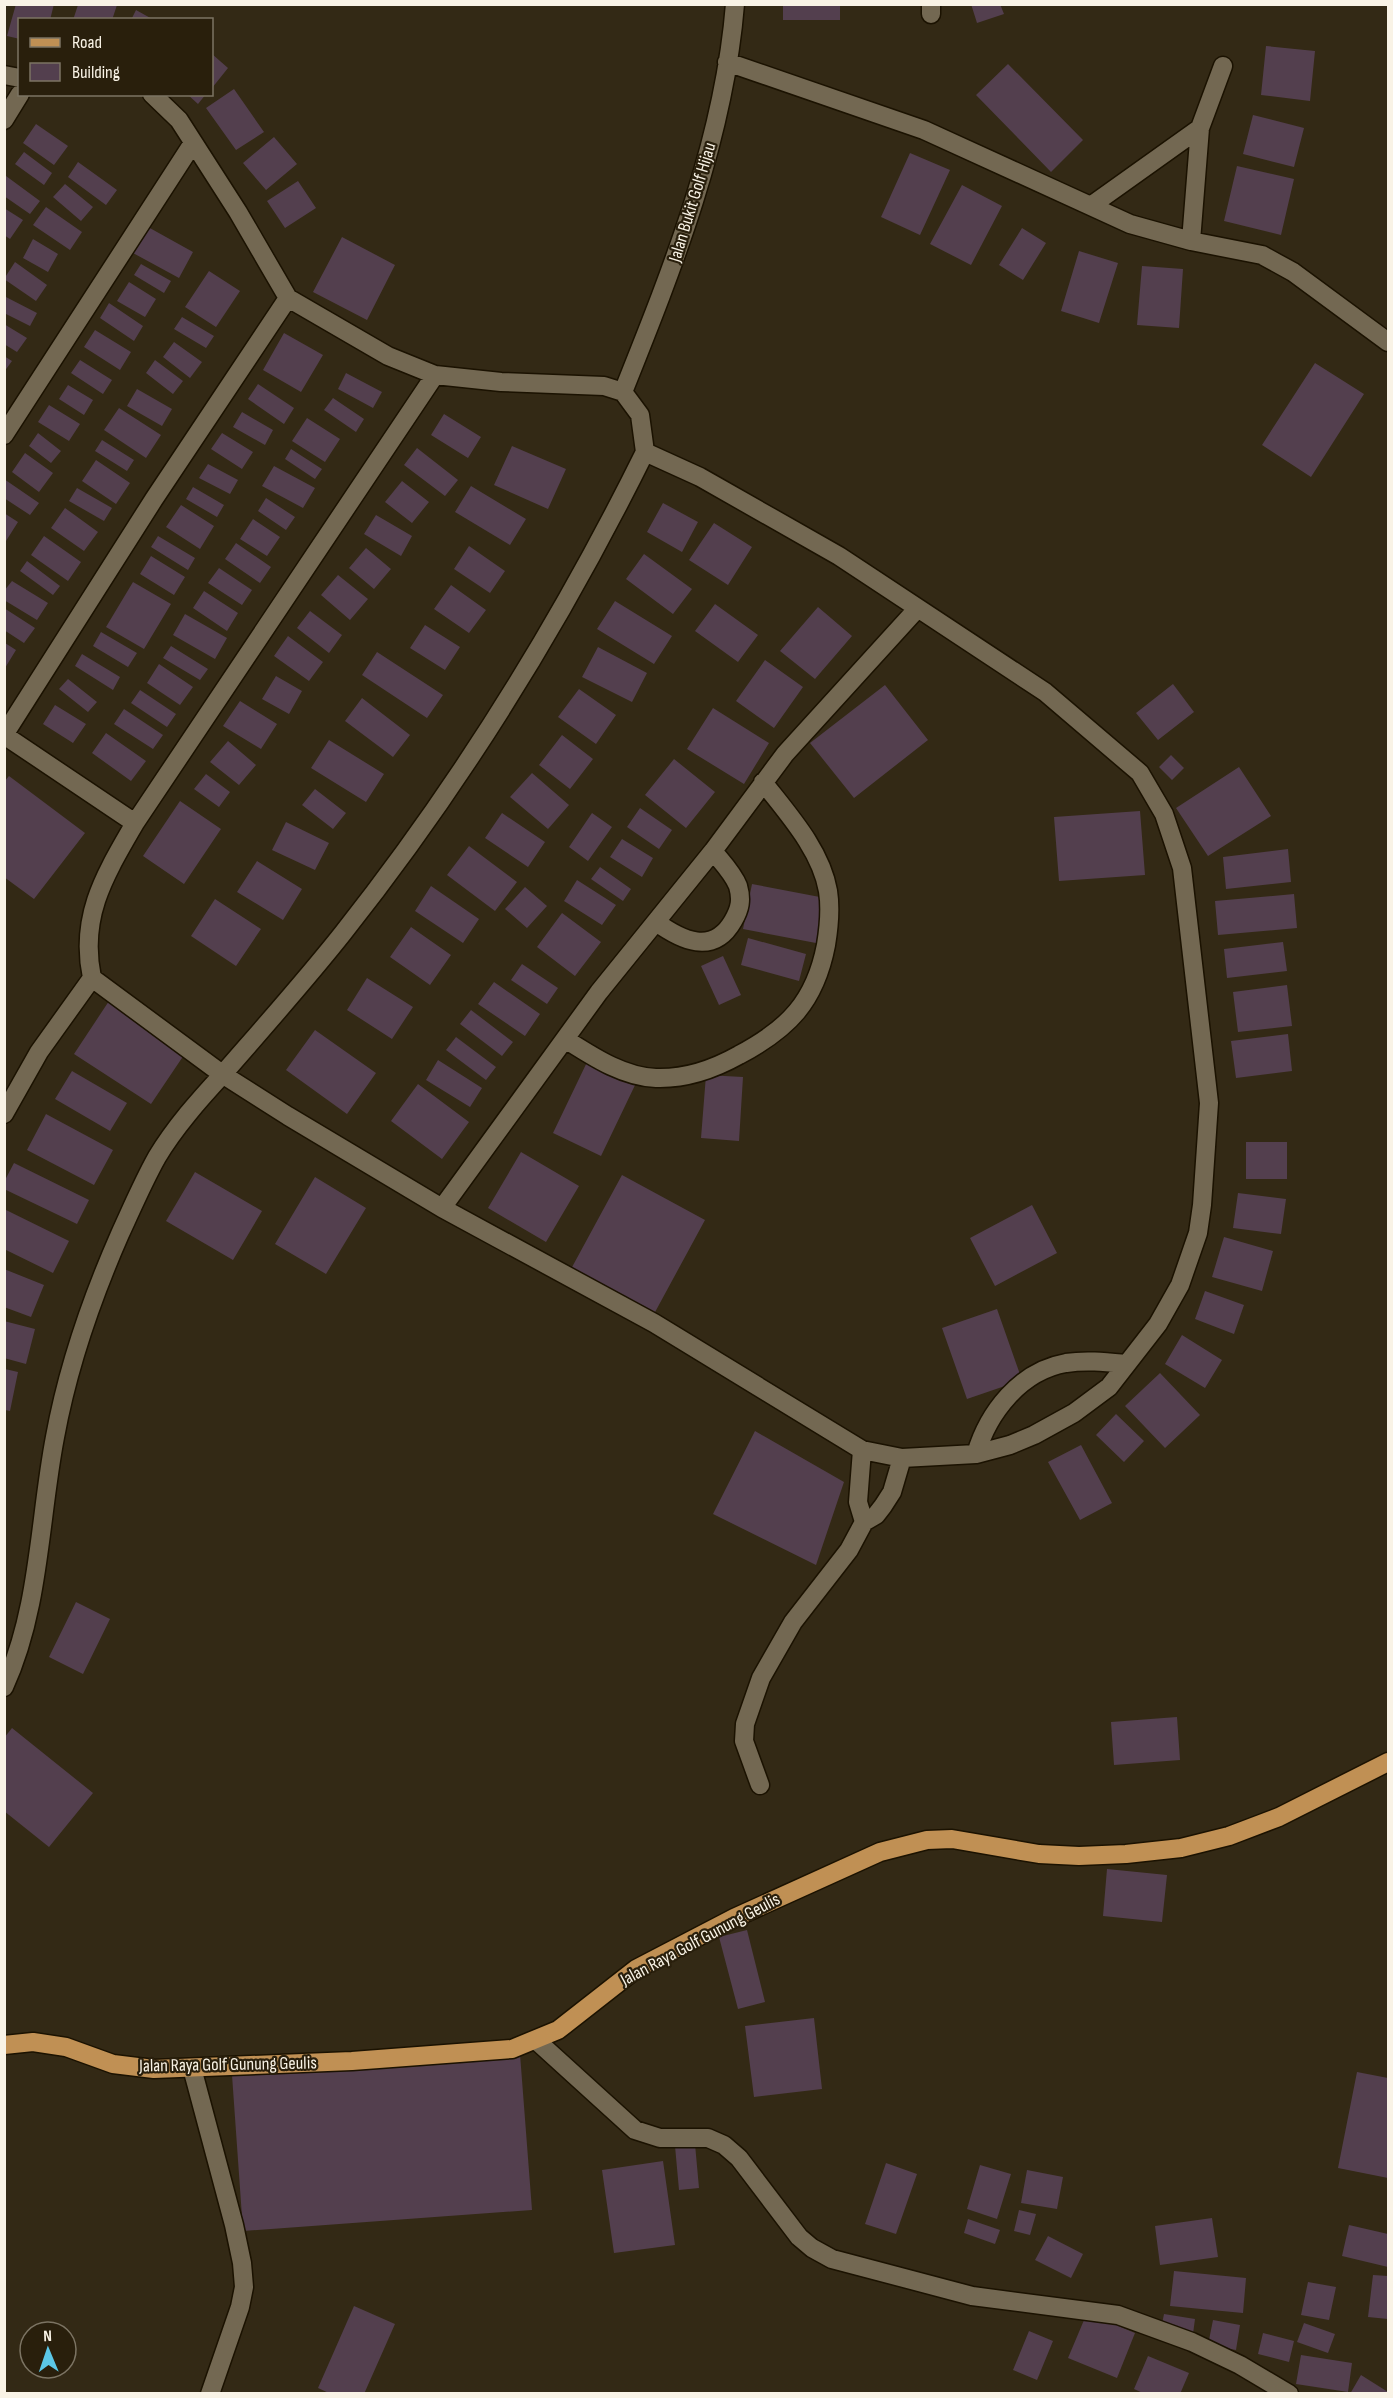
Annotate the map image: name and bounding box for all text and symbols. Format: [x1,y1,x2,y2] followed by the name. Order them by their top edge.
[18,18,213,96] legend
[72,32,102,53] text: Road
[72,62,120,83] text: Building
[664,140,721,265] street label: Jalan Bukit Golf Hijau
[616,1888,784,1991] street label: Jalan Raya Golf Gunung Geulis
[138,2052,317,2077] street label: Jalan Raya Golf Gunung Geulis
[18,2320,78,2380] north arrow
[43,2327,52,2346] text: N

